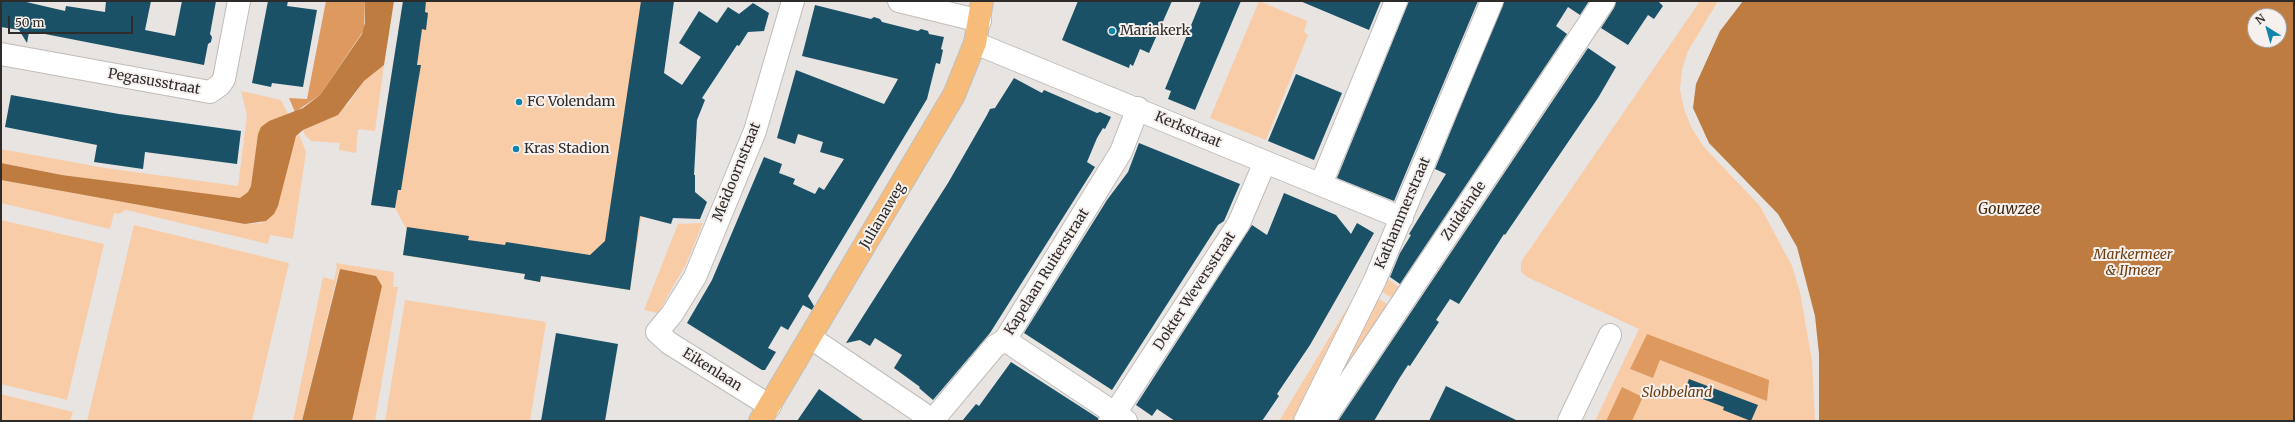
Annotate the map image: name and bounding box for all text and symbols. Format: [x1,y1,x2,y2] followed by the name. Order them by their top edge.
[10,8,135,34] scale bar
[2247,8,2287,48] north arrow
[2253,11,2268,27] text: N
[15,15,44,30] text: 50 m
[1120,23,1190,39] place label: Mariakerk
[1107,26,1117,36] marker: Mariakerk
[106,66,202,98] street label: Pegasusstraat
[527,94,615,110] place label: FC Volendam
[514,97,524,107] marker: FC Volendam
[1152,108,1224,152] street label: Kerkstraat
[709,120,765,224] street label: Meidoornstraat
[524,141,610,157] place label: Kras Stadion
[511,144,521,154] marker: Kras Stadion
[1372,155,1434,271] street label: Kathammerstraat
[1438,178,1490,244] street label: Zuideinde
[857,180,909,252] street label: Julianaweg
[1978,201,2040,219] water label: Gouwzee
[1001,206,1093,338] street label: Kapelaan Ruiterstraat
[1150,229,1240,353] street label: Dokter Weversstraat
[2094,247,2172,280] park label: Markermeer & IJmeer
[679,345,745,395] street label: Eikenlaan
[1642,385,1712,401] park label: Slobbeland

